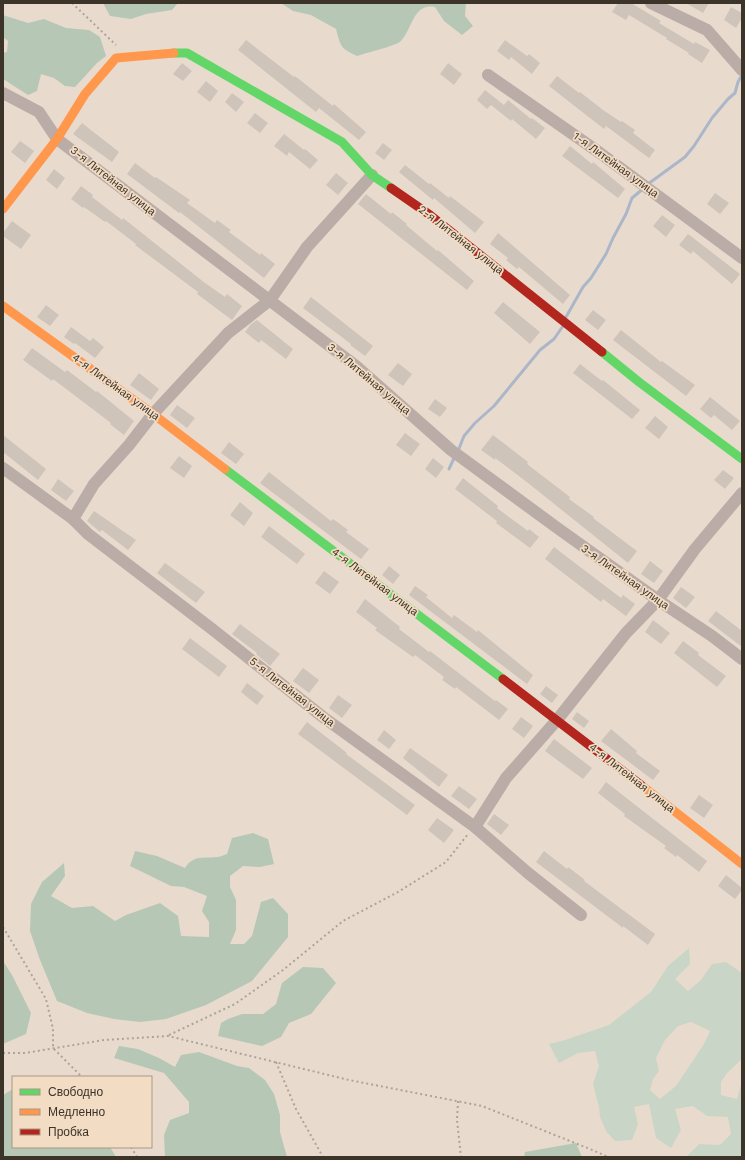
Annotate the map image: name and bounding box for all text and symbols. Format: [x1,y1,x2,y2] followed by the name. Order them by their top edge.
[571,130,662,201] street label: 1-я Литейная улица
[68,144,159,219] street label: 3-я Литейная улица
[416,203,507,278] street label: 2-я Литейная улица
[325,340,414,418] street label: 3-я Литейная улица
[70,351,163,424] street label: 4-я Литейная улица
[579,542,672,613] street label: 3-я Литейная улица
[329,545,421,619] street label: 4-я Литейная улица
[247,655,338,730] street label: 5-я Литейная улица
[587,741,678,816] street label: 4-я Литейная улица
[12,1076,152,1148] legend
[48,1085,103,1099] text: Свободно
[48,1105,105,1119] text: Медленно
[48,1125,89,1139] text: Пробка

